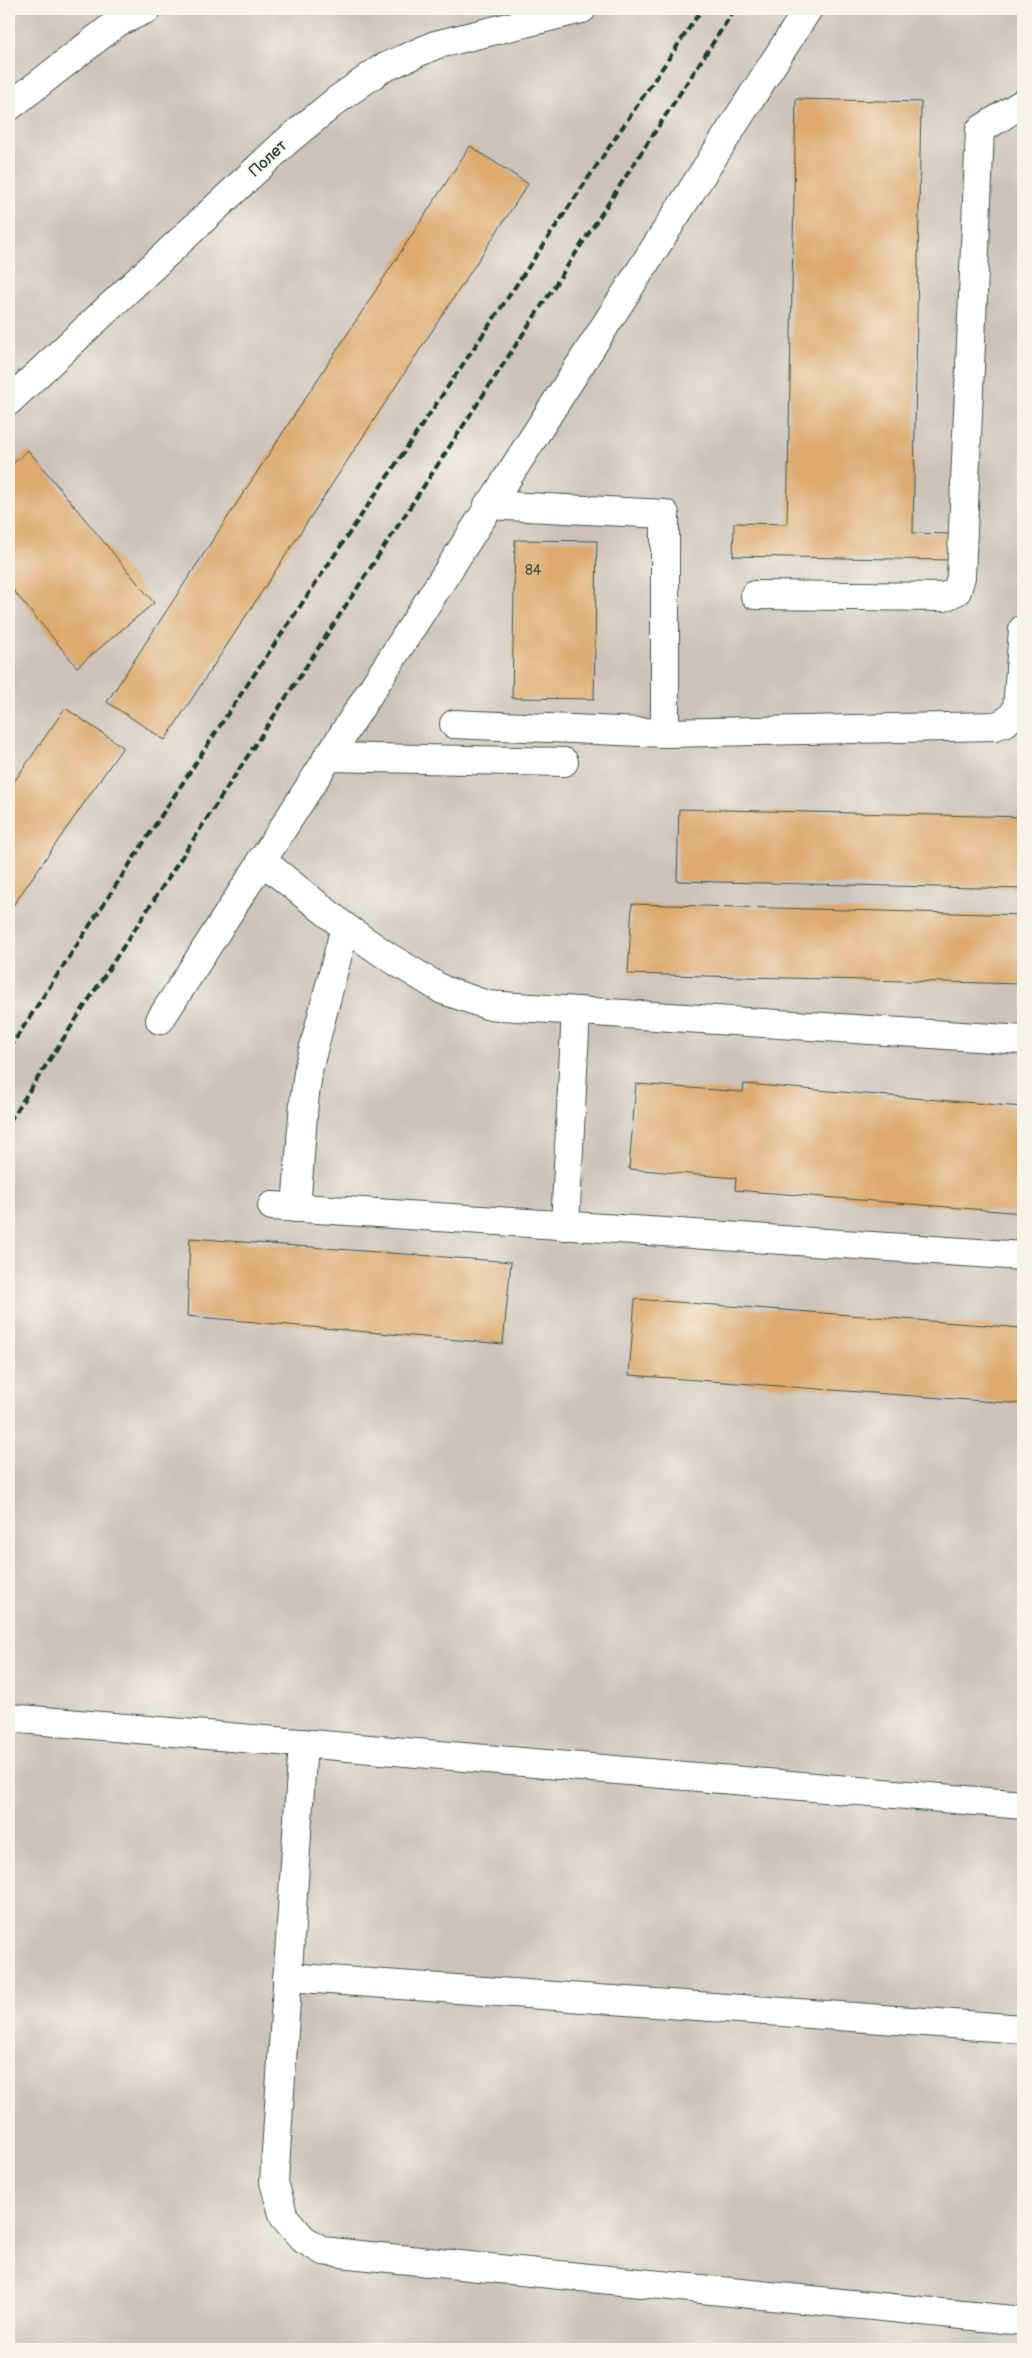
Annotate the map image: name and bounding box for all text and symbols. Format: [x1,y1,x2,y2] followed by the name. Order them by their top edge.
[245,136,292,182] street label: Полет
[525,562,542,579] house number: 84

